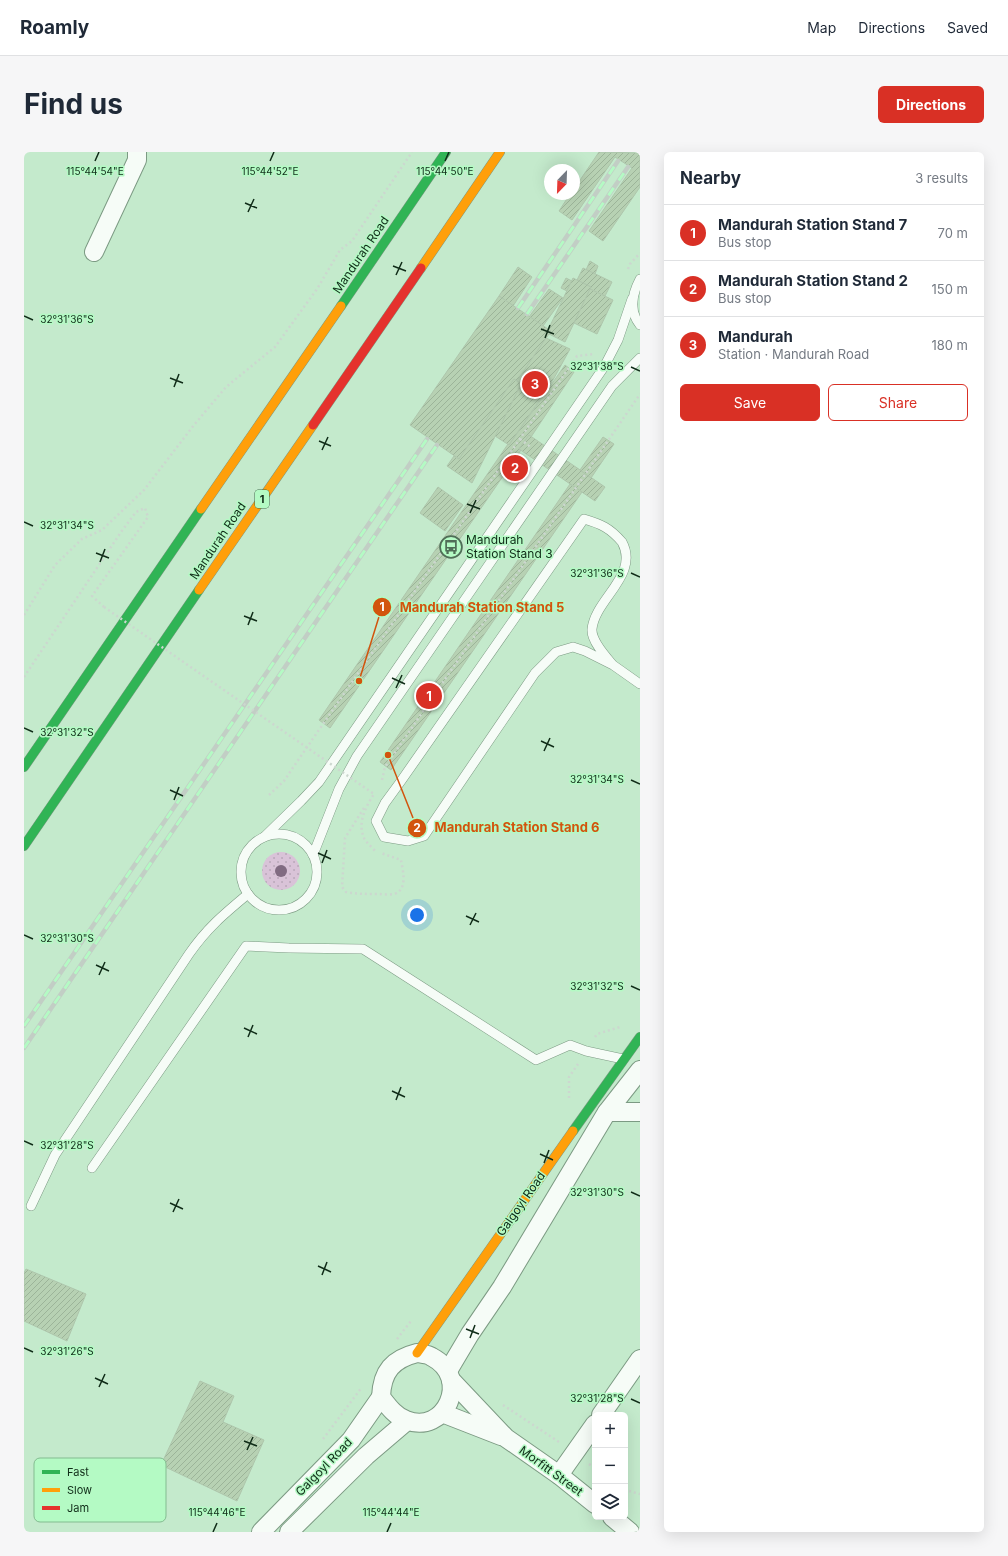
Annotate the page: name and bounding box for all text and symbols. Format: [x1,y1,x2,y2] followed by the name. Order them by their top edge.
[20,16,89,39] text: Roamly
[807,19,836,36] text: Map
[858,19,925,36] text: Directions
[947,19,988,36] text: Saved
[878,86,984,123] button: Directions
[24,87,123,121] text: Find us
[544,164,580,200] north arrow
[66,165,124,177] text: 115°44'54"E
[241,165,299,177] text: 115°44'52"E
[416,165,474,177] text: 115°44'50"E
[680,168,741,188] text: Nearby
[915,170,968,186] text: 3 results
[329,213,392,296] street label: Mandurah Road
[718,215,907,234] text: Mandurah Station Stand 7
[690,225,696,241] text: 1
[938,225,968,241] text: 70 m
[718,234,771,250] text: Bus stop
[718,271,908,290] text: Mandurah Station Stand 2
[689,281,697,297] text: 2
[932,281,968,297] text: 150 m
[718,290,771,306] text: Bus stop
[40,313,94,325] text: 32°31'36"S
[718,327,793,346] text: Mandurah
[689,337,697,353] text: 3
[931,337,968,353] text: 180 m
[718,346,869,362] text: Station · Mandurah Road
[570,360,624,372] text: 32°31'38"S
[522,369,548,399] pin: 3
[680,384,820,421] button: Save
[828,384,968,421] button: Share
[502,453,528,483] pin: 2
[255,490,269,508] road number: 1
[186,499,249,582] street label: Mandurah Road
[40,519,94,531] text: 32°31'34"S
[466,532,553,561] place label: Mandurah Station Stand 3
[438,534,464,560] bus stop icon: Mandurah Station Stand 3
[570,567,624,579] text: 32°31'36"S
[372,595,573,620] callout: Mandurah Station Stand 5
[379,599,385,614] text: 1
[400,599,564,615] text: Mandurah Station Stand 5
[416,681,442,711] pin: 1
[40,726,94,738] text: 32°31'32"S
[570,773,624,785] text: 32°31'34"S
[407,815,608,840] callout: Mandurah Station Stand 6
[435,819,599,835] text: Mandurah Station Stand 6
[413,820,421,835] text: 2
[407,905,427,925] your location
[40,932,94,944] text: 32°31'30"S
[570,980,624,992] text: 32°31'32"S
[40,1139,94,1151] text: 32°31'28"S
[493,1169,548,1239] street label: Galgoyl Road
[570,1186,624,1198] text: 32°31'30"S
[40,1345,94,1357] text: 32°31'26"S
[570,1392,624,1404] text: 32°31'28"S
[592,1412,628,1520] map controls
[592,1412,628,1448] button: +
[292,1434,355,1499] street label: Galgoyl Road
[517,1443,586,1499] street label: Morfitt Street
[592,1448,628,1484] button: −
[34,1458,166,1522] legend
[67,1465,89,1479] text: Fast
[67,1483,92,1497] text: Slow
[592,1484,628,1520] button: layers
[67,1501,89,1515] text: Jam
[189,1506,245,1518] text: 115°44'46"E
[362,1506,420,1518] text: 115°44'44"E

